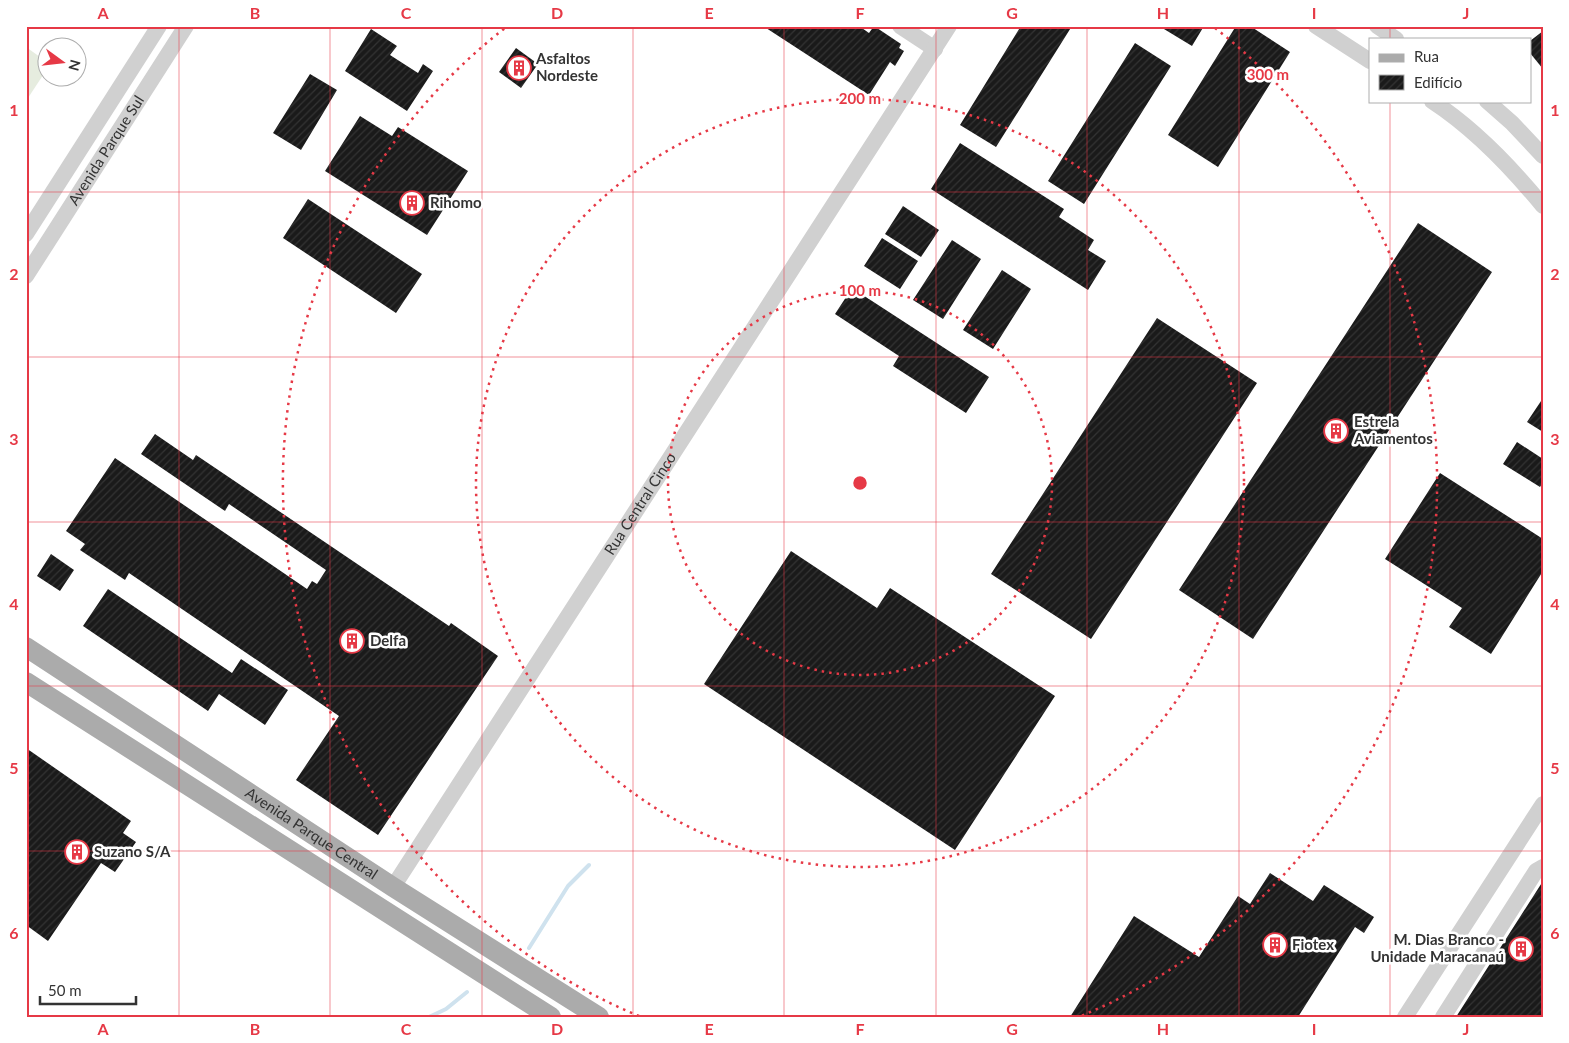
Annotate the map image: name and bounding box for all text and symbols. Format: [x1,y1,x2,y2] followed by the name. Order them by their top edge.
[96,3,109,22] text: A
[250,3,260,22] text: B
[401,3,412,22] text: C
[551,3,563,22] text: D
[704,3,714,22] text: E
[855,3,865,22] text: F
[1006,3,1018,22] text: G
[1157,3,1169,22] text: H
[1312,3,1316,22] text: I
[1463,3,1469,22] text: J
[38,38,88,88] north arrow
[1369,38,1532,102] legend
[1414,47,1439,65] text: Rua
[535,49,598,84] place label: Asfaltos Nordeste
[506,55,532,81] building icon: Asfaltos Nordeste
[65,58,85,73] text: N
[1247,65,1289,83] text: 300 m
[1414,73,1462,91] text: Edifício
[839,89,881,107] text: 200 m
[64,92,147,208] street label: Avenida Parque Sul
[9,100,19,119] text: 1
[1550,100,1560,119] text: 1
[399,190,425,216] building icon: Rihomo
[430,193,482,211] place label: Rihomo
[9,264,19,283] text: 2
[1550,264,1560,283] text: 2
[839,281,881,299] text: 100 m
[1353,412,1433,447] place label: Estrela Aviamentos
[1323,418,1349,444] building icon: Estrela Aviamentos
[9,429,19,448] text: 3
[1550,429,1560,448] text: 3
[600,449,679,558] street label: Rua Central Cinco
[851,474,869,492] centre of rings
[9,594,19,613] text: 4
[1550,594,1560,613] text: 4
[339,628,365,654] building icon: Delfa
[370,631,406,649] place label: Delfa
[9,758,19,777] text: 5
[1550,758,1560,777] text: 5
[242,783,382,883] street label: Avenida Parque Central
[64,839,90,865] building icon: Suzano S/A
[94,842,171,860] place label: Suzano S/A
[9,923,19,942] text: 6
[1550,923,1560,942] text: 6
[1370,930,1504,965] place label: M. Dias Branco - Unidade Maracanaú
[1262,932,1288,958] building icon: Fiotex
[1292,935,1334,953] place label: Fiotex
[1508,936,1534,962] building icon: M. Dias Branco - Unidade Maracanaú
[40,973,136,1005] scale bar
[48,981,82,999] text: 50 m
[96,1019,109,1038] text: A
[250,1019,260,1038] text: B
[401,1019,412,1038] text: C
[551,1019,563,1038] text: D
[704,1019,714,1038] text: E
[855,1019,865,1038] text: F
[1006,1019,1018,1038] text: G
[1157,1019,1169,1038] text: H
[1312,1019,1316,1038] text: I
[1463,1019,1469,1038] text: J

